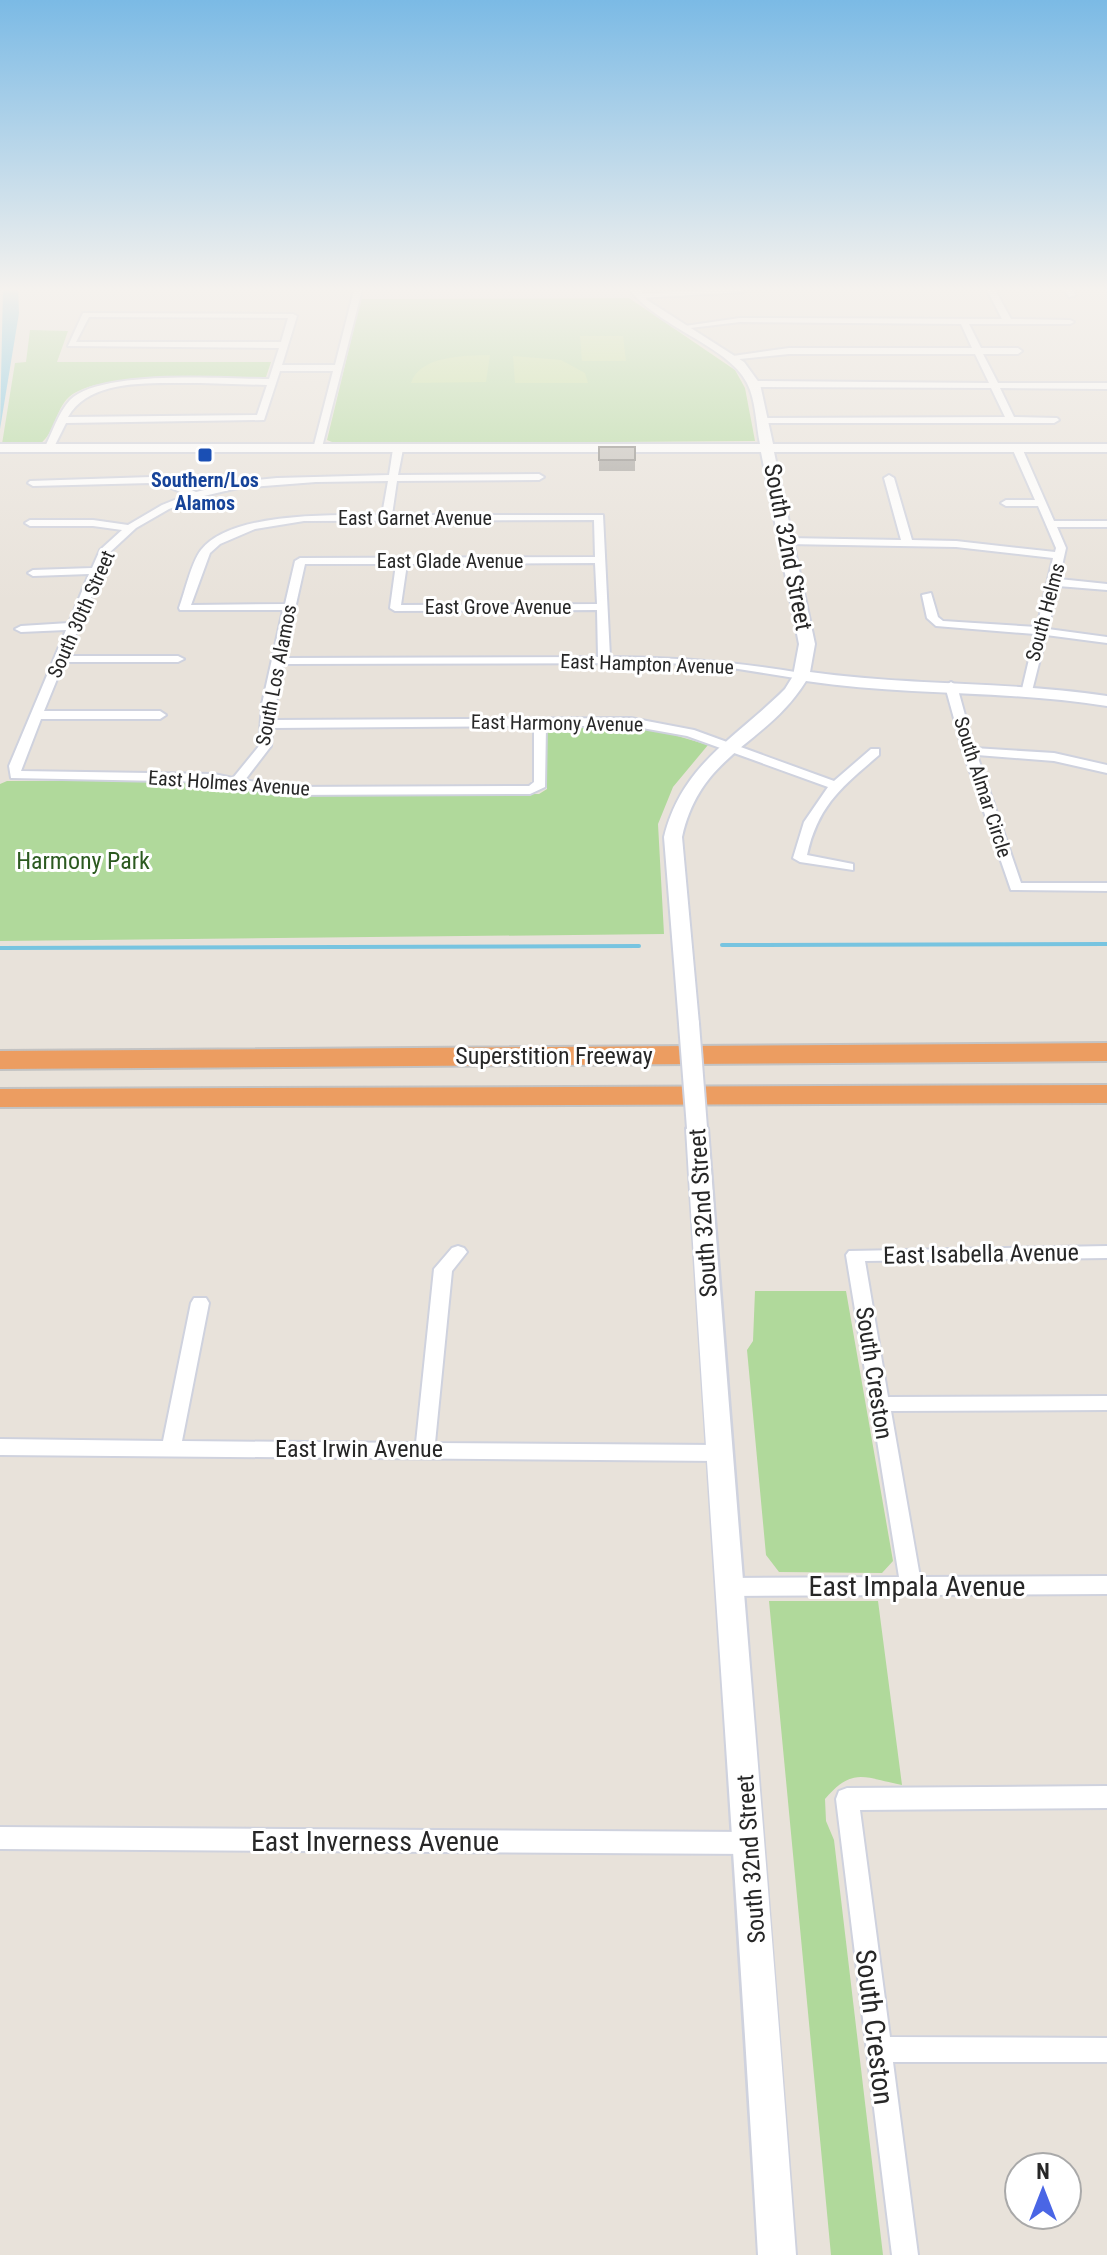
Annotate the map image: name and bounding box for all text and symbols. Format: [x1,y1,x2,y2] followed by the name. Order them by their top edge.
[196,446,214,464] marker: Southern/Los Alamos
[758,461,818,633] street label: South 32nd Street
[151,468,259,515] place label: Southern/Los Alamos
[338,506,492,530] street label: East Garnet Avenue
[42,546,120,681] street label: South 30th Street
[377,549,523,573] street label: East Glade Avenue
[1020,560,1070,664] street label: South Helms
[425,595,571,619] street label: East Grove Avenue
[251,602,301,748] street label: South Los Alamos
[560,649,734,679] street label: East Hampton Avenue
[471,709,643,737] street label: East Harmony Avenue
[949,714,1017,860] street label: South Almar Circle
[147,765,311,801] street label: East Holmes Avenue
[16,847,150,875] park label: Harmony Park
[455,1042,653,1070] street label: Superstition Freeway
[683,1128,723,1298] street label: South 32nd Street
[883,1238,1079,1270] street label: East Isabella Avenue
[850,1305,898,1441] street label: South Creston
[275,1435,443,1463] street label: East Irwin Avenue
[809,1570,1026,1603] street label: East Impala Avenue
[731,1774,771,1944] street label: South 32nd Street
[251,1825,499,1858] street label: East Inverness Avenue
[849,1948,900,2106] street label: South Creston
[1003,2151,1083,2231] north arrow
[1036,2159,1050,2184] text: N

